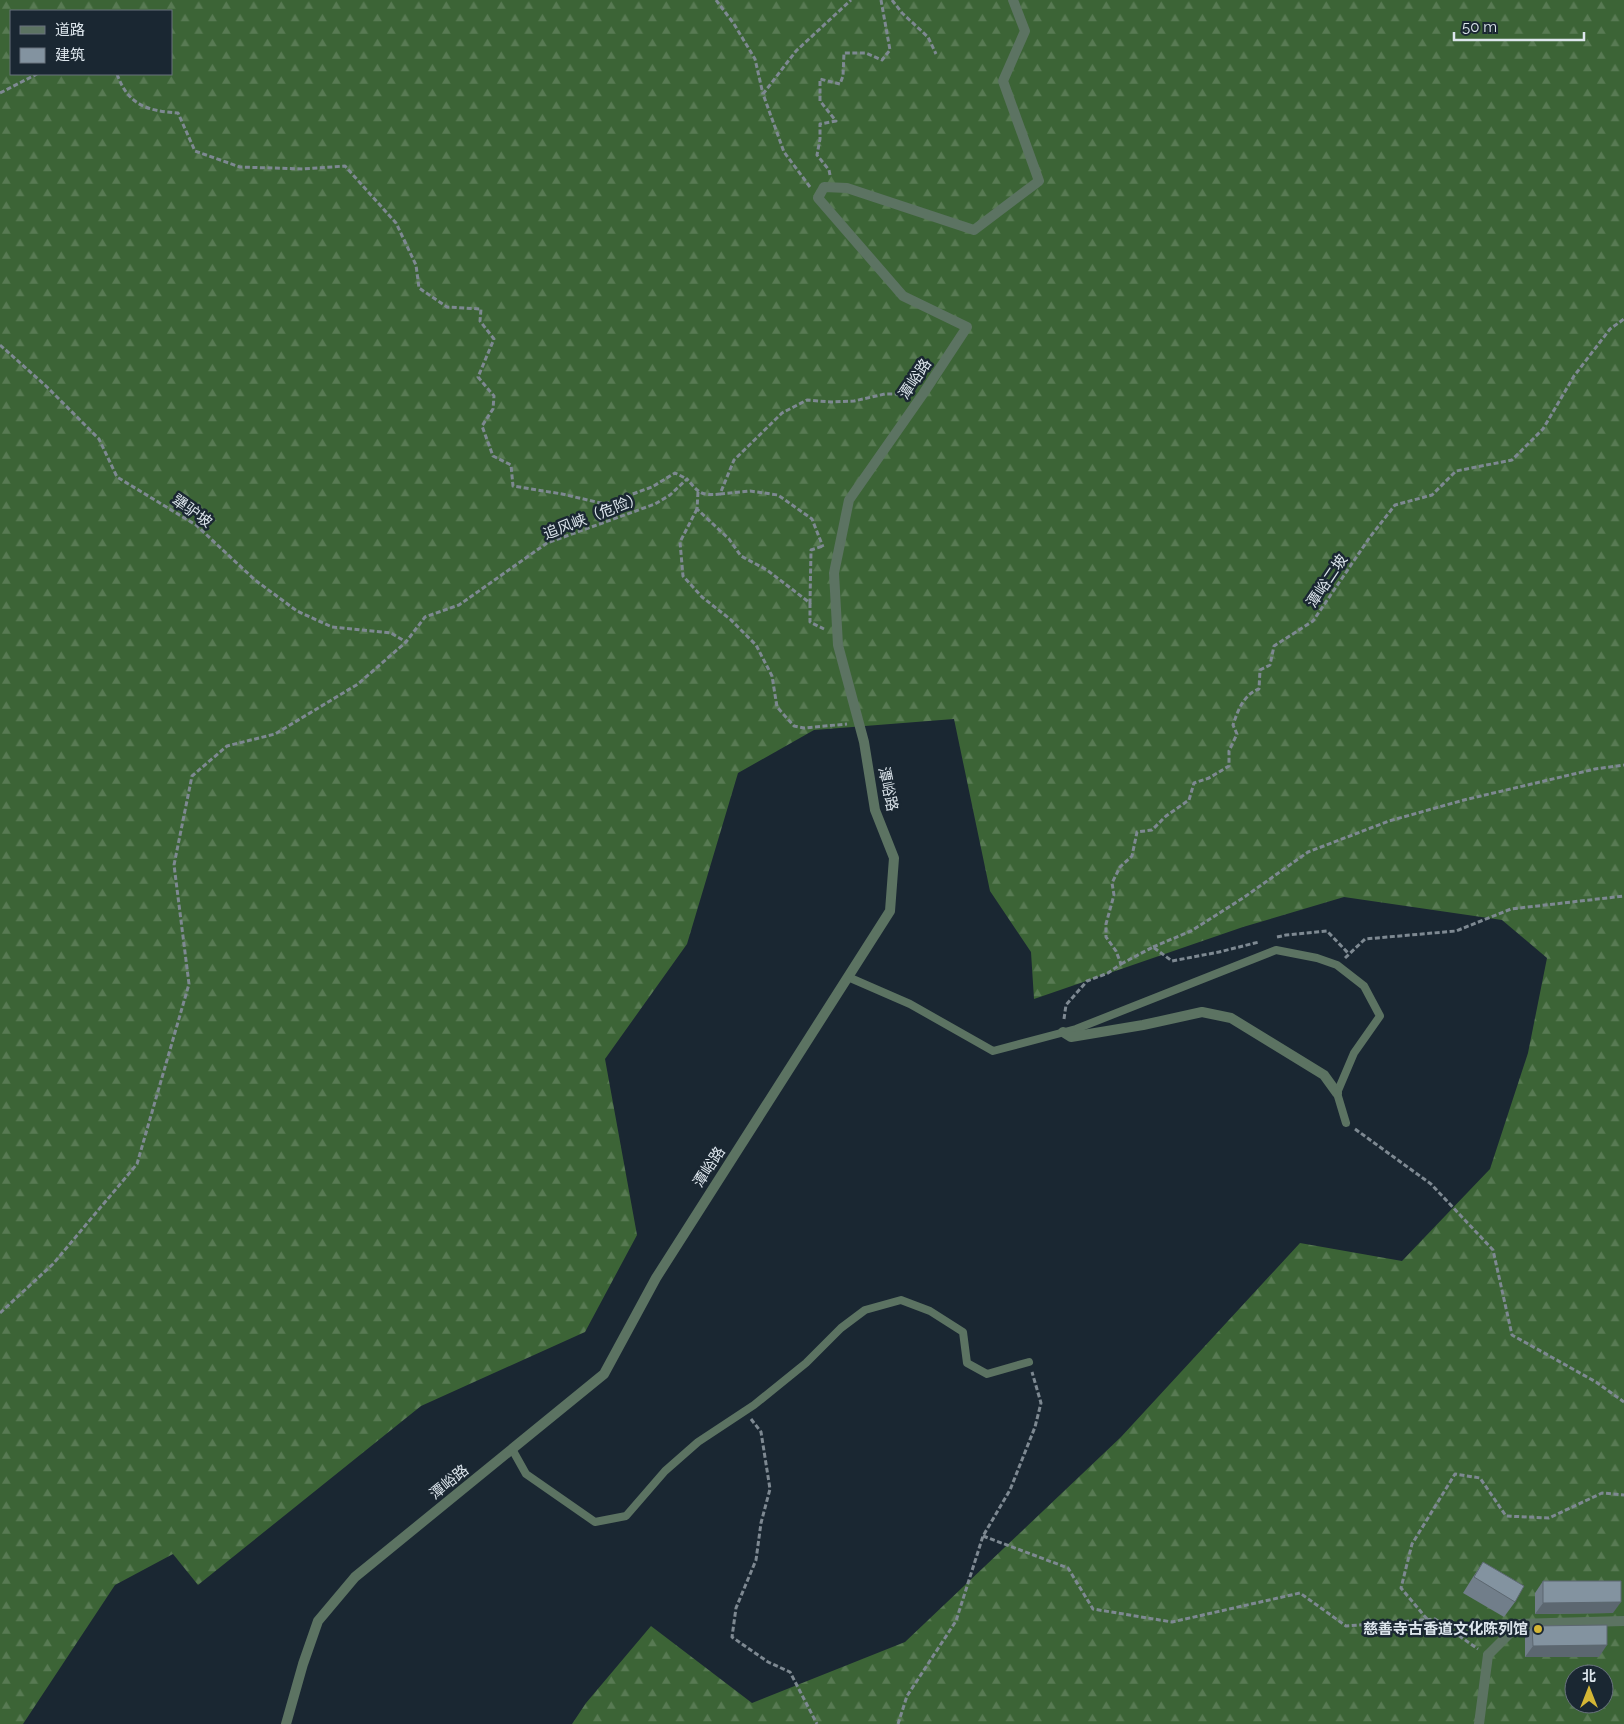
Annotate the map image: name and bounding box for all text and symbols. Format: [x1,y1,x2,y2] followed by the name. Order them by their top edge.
[10,10,172,75] legend
[1454,10,1584,42] scale bar
[1462,18,1497,36] text: 50 m
[55,21,85,39] text: 道路
[55,46,85,64] text: 建筑
[895,355,935,403] street label: 潭峪路
[541,489,645,543] street label: 追风峡（危险）
[168,491,216,531] street label: 犟驴坡
[1303,551,1351,611] street label: 潭峪二坡
[875,765,901,813] street label: 潭峪路
[689,1143,729,1191] street label: 潭峪路
[426,1461,472,1503] street label: 潭峪路
[1363,1620,1528,1638] place label: 慈善寺古香道文化陈列馆
[1532,1623,1544,1635] marker: 慈善寺古香道文化陈列馆
[1564,1664,1614,1714] north arrow
[1582,1668,1596,1684] text: 北

